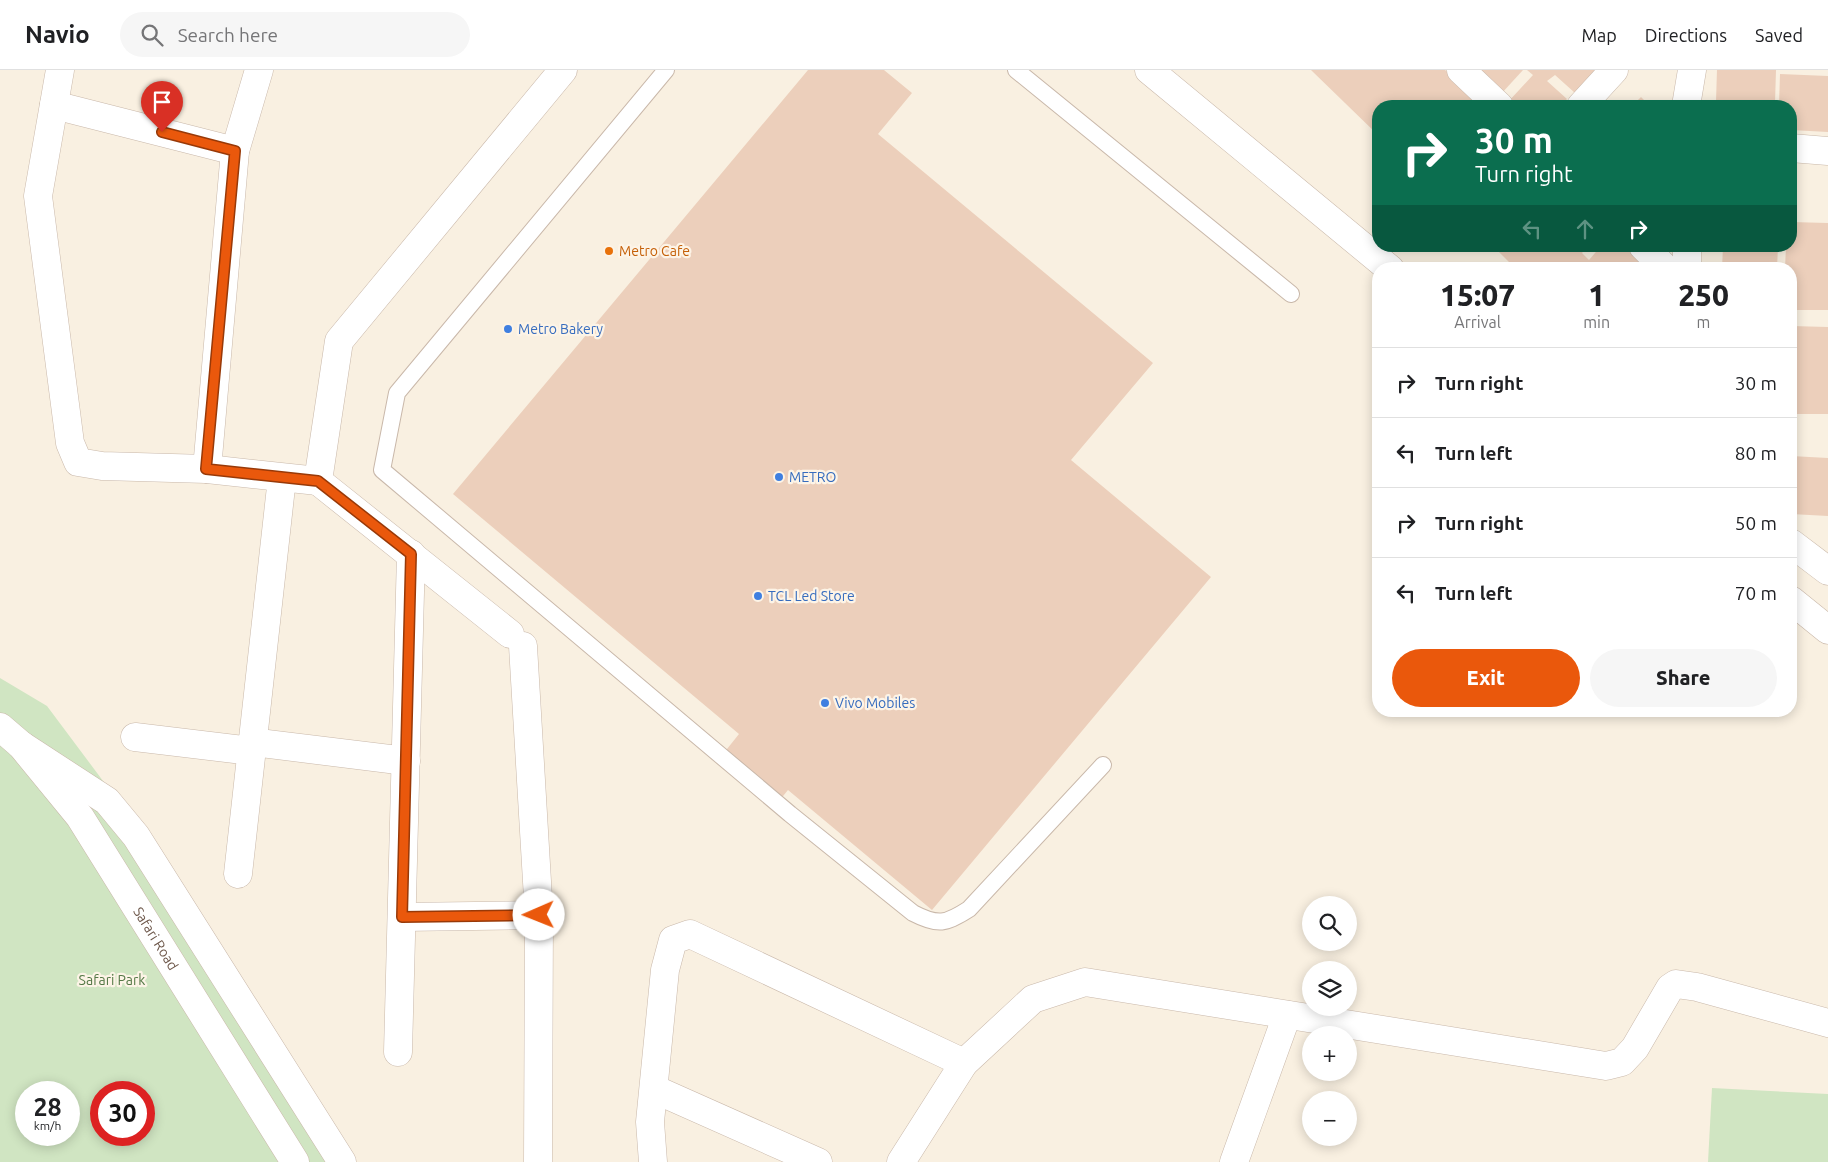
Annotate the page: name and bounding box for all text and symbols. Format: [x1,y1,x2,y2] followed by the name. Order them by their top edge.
[120,12,470,57] search box
[25,21,90,48] text: Navio
[138,21,166,49] icon: search
[178,24,278,46] text: Search here
[1581,25,1617,45] text: Map
[1645,25,1727,45] text: Directions
[1755,25,1803,45] text: Saved
[141,81,183,132] pin
[148,88,176,116] icon: arrive
[1392,120,1457,185] icon: right
[1475,120,1553,160] text: 30 m
[1475,161,1573,186] text: Turn right
[1518,215,1546,243] icon: left
[1571,215,1599,243] icon: ahead
[1624,215,1652,243] icon: right
[619,243,690,259] place label: Metro Cafe
[603,245,615,257] marker: Metro Cafe
[1440,278,1515,312] text: 15:07
[1588,278,1605,312] text: 1
[1678,278,1729,312] text: 250
[1454,313,1501,331] text: Arrival
[1583,313,1610,331] text: min
[1697,313,1710,331] text: m
[518,321,603,337] place label: Metro Bakery
[502,323,514,335] marker: Metro Bakery
[1392,369,1420,397] icon: right
[1435,372,1523,394] text: Turn right
[1735,372,1777,394] text: 30 m
[1392,439,1420,467] icon: left
[1435,442,1513,464] text: Turn left
[1735,442,1777,464] text: 80 m
[789,469,837,485] place label: METRO
[773,471,785,483] marker: METRO
[1392,509,1420,537] icon: right
[1435,512,1523,534] text: Turn right
[1735,512,1777,534] text: 50 m
[1392,579,1420,607] icon: left
[1435,582,1513,604] text: Turn left
[1735,582,1777,604] text: 70 m
[768,588,855,604] place label: TCL Led Store
[752,590,764,602] marker: TCL Led Store
[1392,649,1580,707] button: Exit
[1590,649,1777,707] button: Share
[835,695,915,711] place label: Vivo Mobiles
[819,697,831,709] marker: Vivo Mobiles
[512,888,564,940] position arrow
[1302,896,1357,1146] map controls
[1302,896,1357,951] button: search
[130,904,181,973] street label: Safari Road
[1302,961,1357,1016] button: layers
[79,972,145,988] park label: Safari Park
[1302,1026,1357,1081] button: +
[90,1081,155,1146] speed limit sign: 30
[1302,1091,1357,1146] button: −
[33,1093,62,1121] text: 28
[34,1119,61,1132] text: km/h

